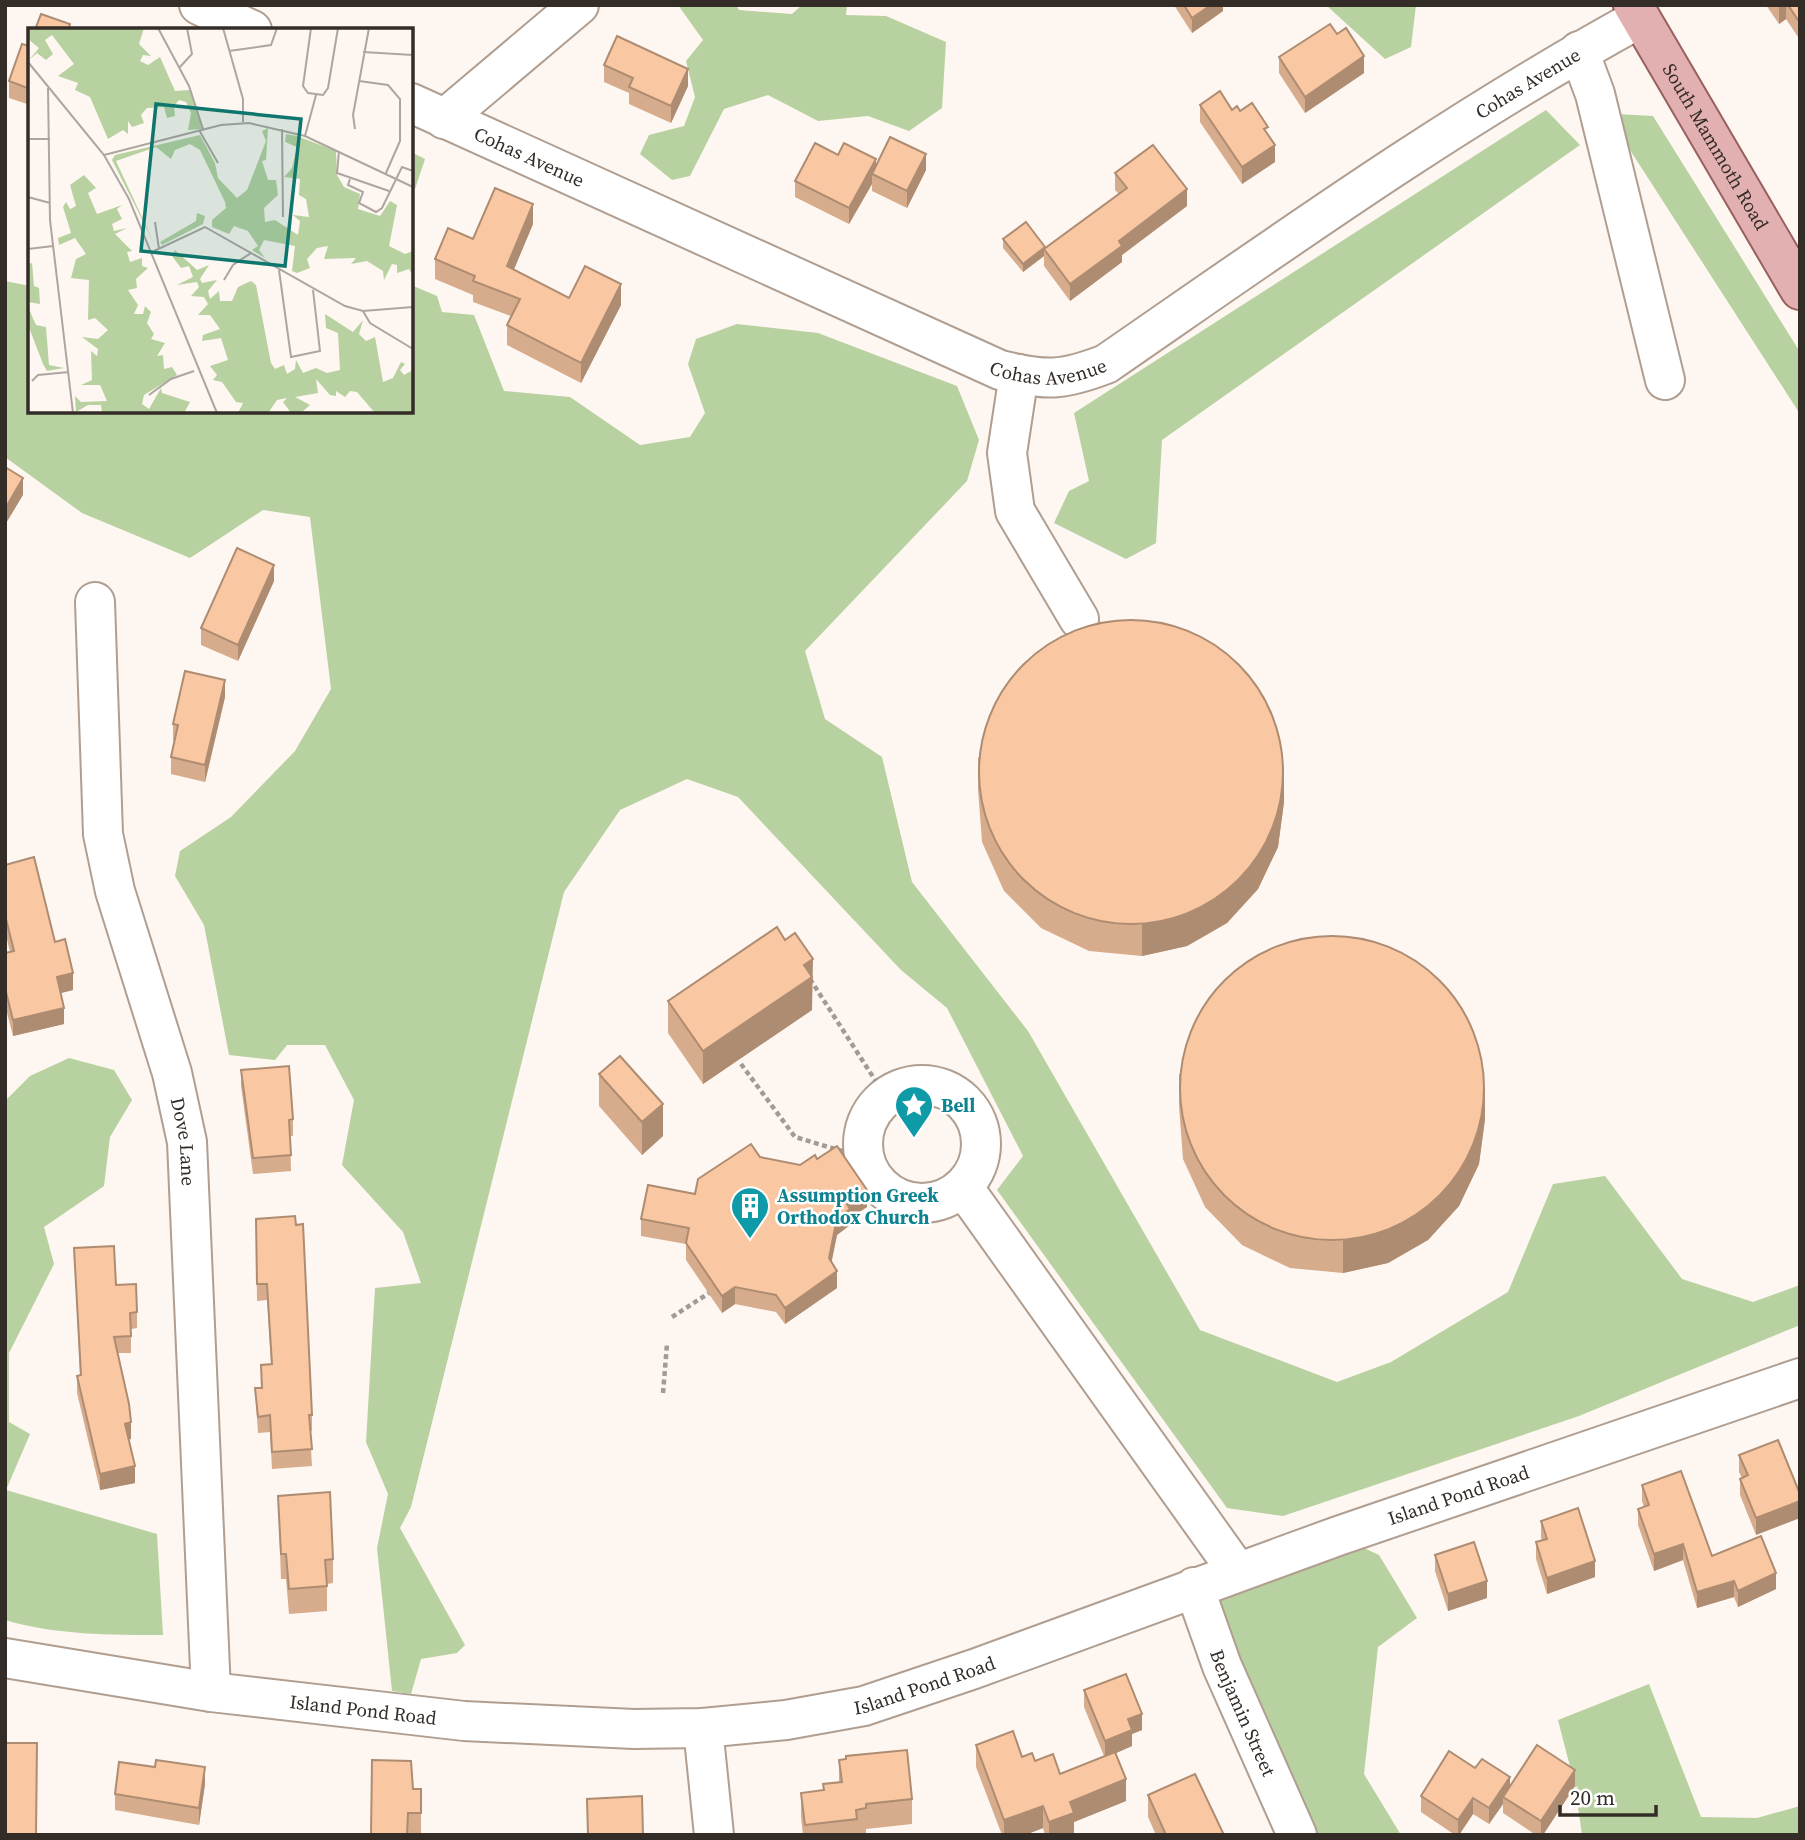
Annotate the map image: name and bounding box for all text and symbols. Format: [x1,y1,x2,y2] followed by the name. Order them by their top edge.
[28,28,413,413] inset map
[1470,41,1585,125] street label: Cohas Avenue
[1657,58,1775,235] street label: South Mammoth Road
[470,120,589,193] street label: Cohas Avenue
[986,352,1110,391] street label: Cohas Avenue
[893,1084,935,1139] place icon: Bell
[941,1092,975,1118] place label: Bell
[165,1095,202,1187] street label: Dove Lane
[777,1182,939,1230] place label: Assumption Greek Orthodox Church
[729,1185,771,1240] building icon: Assumption Greek Orthodox Church
[1384,1459,1533,1531] street label: Island Pond Road
[1204,1646,1283,1781] street label: Benjamin Street
[852,1649,999,1721] street label: Island Pond Road
[288,1688,438,1731] street label: Island Pond Road
[1560,1773,1656,1817] scale bar
[1570,1783,1615,1812] text: 20 m

